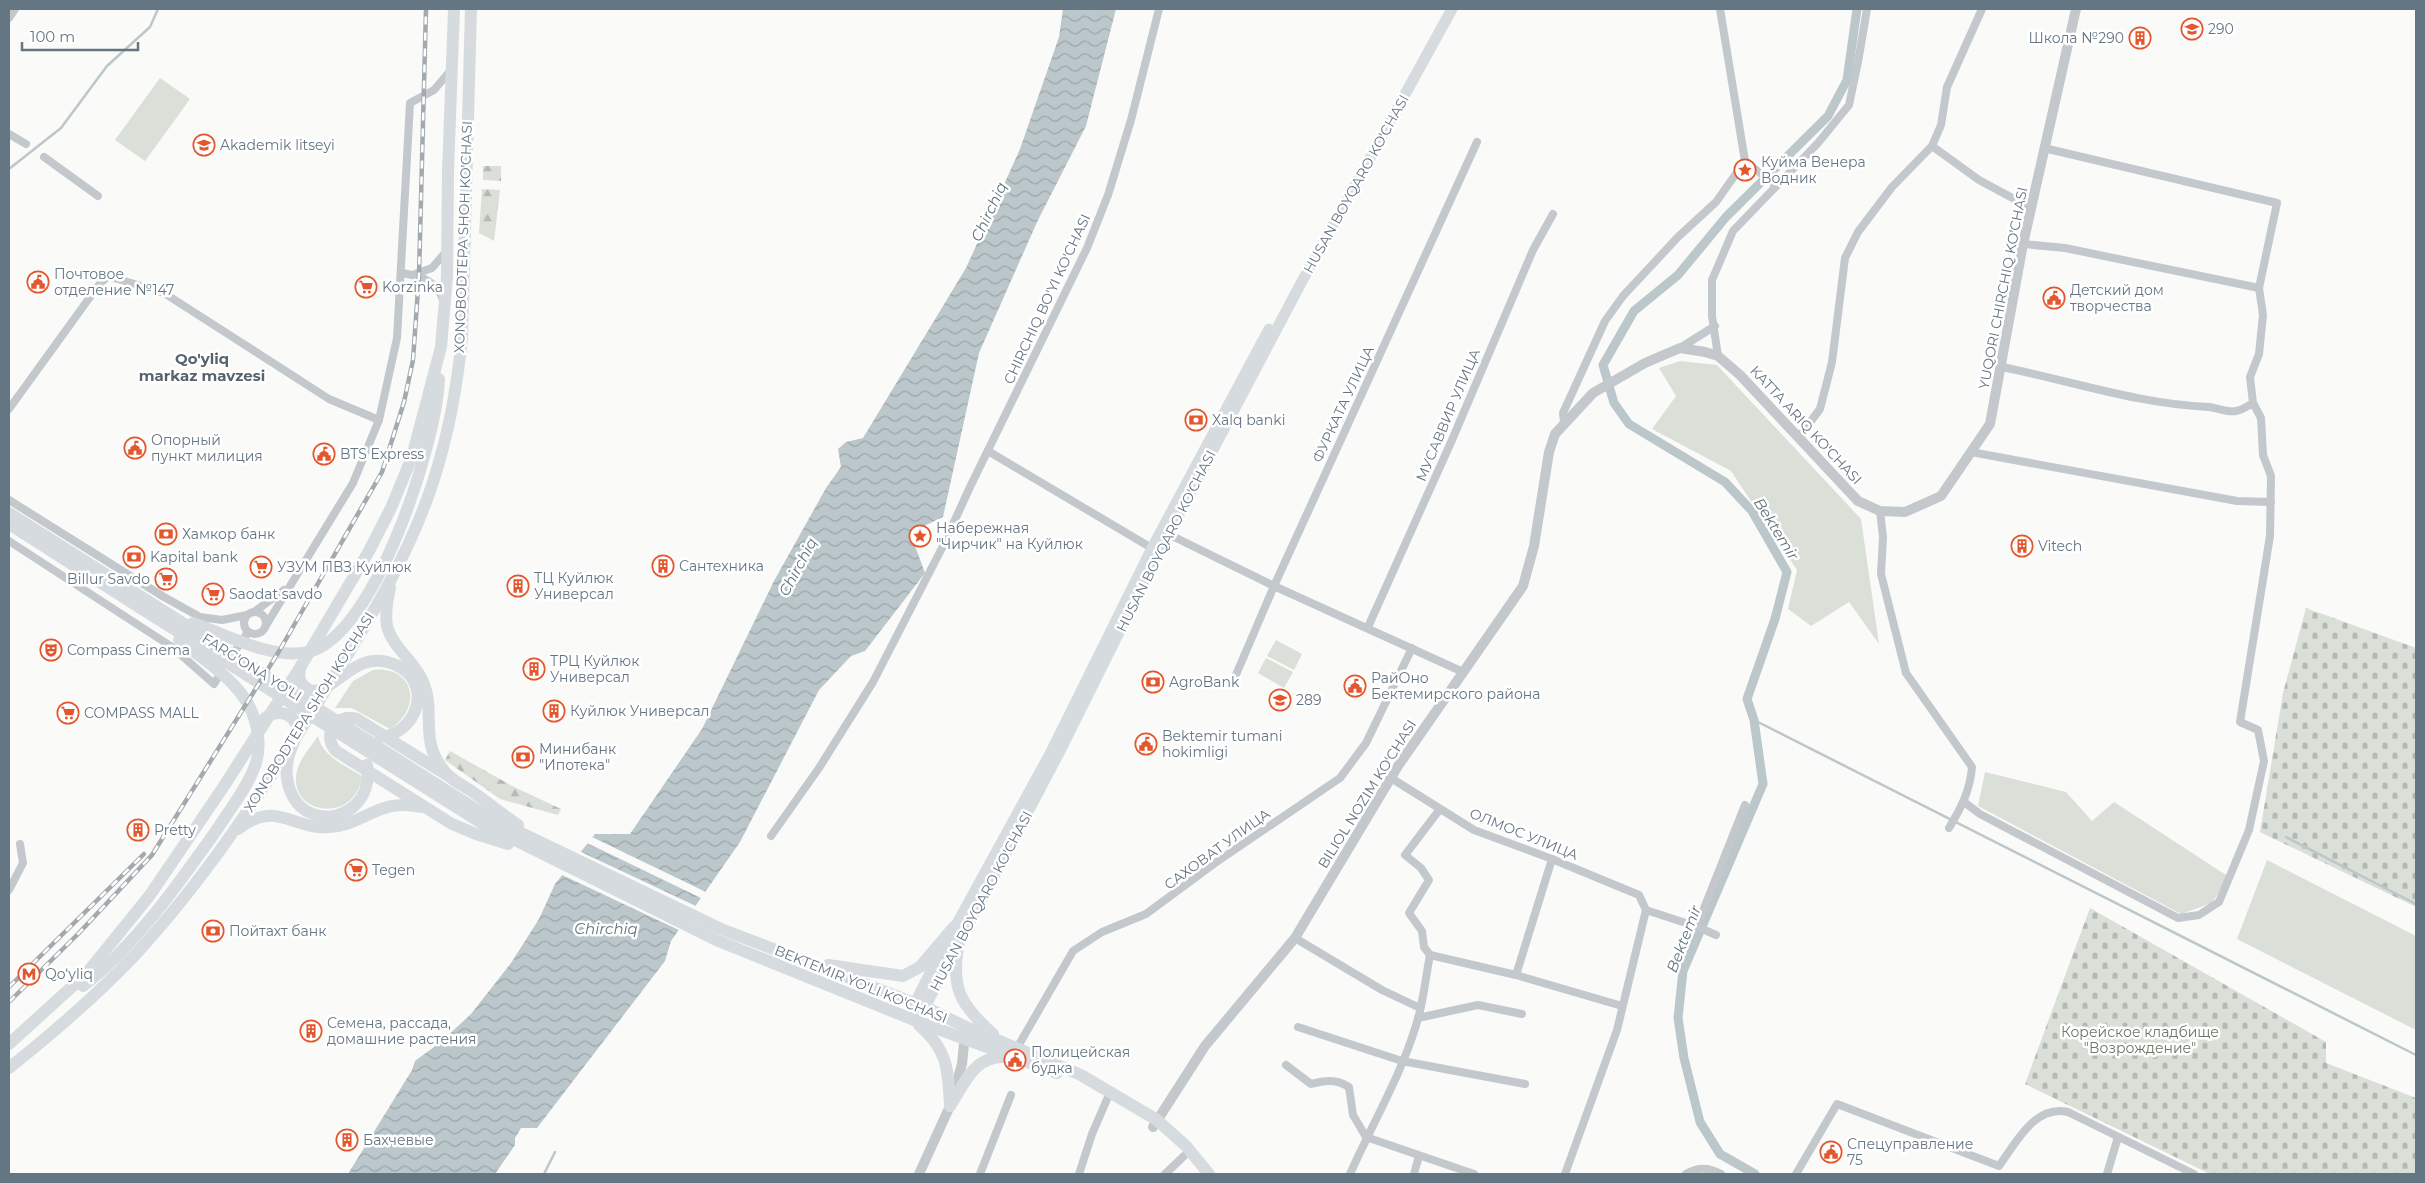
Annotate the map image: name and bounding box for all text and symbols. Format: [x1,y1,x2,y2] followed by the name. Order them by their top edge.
[2180,17,2204,41] school or university icon: 290
[22,20,139,52] scale bar
[2208,20,2234,38] place label: 290
[2128,26,2152,50] building icon: Школа №290
[30,27,75,46] text: 100 m
[2028,29,2124,47] place label: Школа №290
[1299,92,1413,276] street label: HUSAN BOYQARO KO'CHASI
[450,121,476,353] street label: XONOBODTEPA SHOH KO'CHASI
[192,133,216,157] school or university icon: Akademik litseyi
[220,136,335,154] place label: Akademik litseyi
[1761,153,1866,187] place label: Куйма Венера Водник
[1733,158,1757,182] place icon: Куйма Венера Водник
[967,179,1011,245] water label: Chirchiq
[1975,185,2031,391] street label: YUQORI CHIRCHIQ KO'CHASI
[1000,211,1094,387] street label: CHIRCHIQ BO'YI KO'CHASI
[54,265,174,299] place label: Почтовое отделение №147
[26,270,50,294] public building icon: Почтовое отделение №147
[354,275,378,299] supermarket icon: Korzinka
[382,278,443,296] place label: Korzinka
[2070,281,2164,315] place label: Детcкий дом творчества
[2042,286,2066,310] public building icon: Детcкий дом творчества
[1308,342,1378,465] street label: ФУРКАТА УЛИЦА
[1412,345,1484,484] street label: МУСАВВИР УЛИЦА
[139,349,265,385] district label: Qo'yliq markaz mavzesi
[1746,362,1866,488] street label: KATTA ARIQ KO'CHASI
[1184,408,1208,432] bank icon: Xalq banki
[1212,411,1285,429] place label: Xalq banki
[151,431,263,465] place label: Опорный пункт милиция
[123,436,147,460] public building icon: Опорный пункт милиция
[312,442,336,466] public building icon: BTS Express
[340,445,424,463] place label: BTS Express
[1112,447,1220,635] street label: HUSAN BOYQARO KO'CHASI
[1750,494,1804,564] water label: Bektemir
[936,519,1083,553] place label: Набережная "Чирчик" на Куйлюк
[154,522,178,546] bank icon: Хамкор банк
[908,524,932,548] place icon: Набережная "Чирчик" на Куйлюк
[182,525,275,543] place label: Хамкор банк
[774,534,821,599] water label: Chirchiq
[2010,534,2034,558] building icon: Vitech
[2038,537,2082,555] place label: Vitech
[122,545,146,569] bank icon: Kapital bank
[150,548,238,566] place label: Kapital bank
[651,554,675,578] building icon: Сантехника
[249,555,273,579] supermarket icon: УЗУМ ПВЗ Куйлюк
[679,557,764,575] place label: Сантехника
[277,558,412,576] place label: УЗУМ ПВЗ Куйлюк
[154,567,178,591] supermarket icon: Billur Savdo
[534,569,614,603] place label: ТЦ Куйлюк Универсал
[67,570,150,588] place label: Billur Savdo
[506,574,530,598] building icon: ТЦ Куйлюк Универсал
[201,582,225,606] supermarket icon: Saodat savdo
[229,585,323,603] place label: Saodat savdo
[240,609,378,815] street label: XONOBODTEPA SHOH KO'CHASI
[199,629,305,705] street label: FARG'ONA YO'LI
[39,638,63,662] theatre icon: Compass Cinema
[67,641,190,659] place label: Compass Cinema
[550,652,639,686] place label: ТРЦ Куйлюк Универсал
[522,657,546,681] building icon: ТРЦ Куйлюк Универсал
[1371,669,1540,703] place label: РайОно Бектемирского района
[1141,670,1165,694] bank icon: AgroBank
[1169,673,1240,691] place label: AgroBank
[1343,674,1367,698] public building icon: РайОно Бектемирского района
[1268,688,1292,712] school or university icon: 289
[1296,691,1321,709] place label: 289
[542,699,566,723] building icon: Куйлюк Универсал
[56,701,80,725] supermarket icon: COMPASS MALL
[570,702,709,720] place label: Куйлюк Универсал
[84,704,200,722] place label: COMPASS MALL
[1314,716,1420,872] street label: BILIOL NOZIM KO'CHASI
[1162,727,1283,761] place label: Bektemir tumani hokimligi
[1134,732,1158,756] public building icon: Bektemir tumani hokimligi
[539,740,616,774] place label: Минибанк "Ипотека"
[511,745,535,769] bank icon: Минибанк "Ипотека"
[1161,804,1274,893] street label: САХОВАТ УЛИЦА
[1467,804,1581,864] street label: ОЛМОС УЛИЦА
[926,808,1036,994] street label: HUSAN BOYQARO KO'CHASI
[126,818,150,842] building icon: Pretty
[154,821,196,839] place label: Pretty
[344,858,368,882] supermarket icon: Tegen
[372,861,415,879] place label: Tegen
[1662,902,1705,975] water label: Bektemir
[201,919,225,943] bank icon: Пойтахт банк
[574,919,638,938] water label: Chirchiq
[229,922,326,940] place label: Пойтахт банк
[772,941,950,1027] street label: BEKTEMIR YO'LI KO'CHASI
[17,962,41,986] metro station icon: Qo‘yliq
[45,965,93,983] place label: Qo‘yliq
[327,1014,477,1048] place label: Семена, рассада, домашние растения
[299,1019,323,1043] building icon: Семена, рассада, домашние растения
[2061,1023,2219,1057] park label: Корейское кладбище "Возрождение"
[1031,1043,1130,1077] place label: Полицейская будка
[1003,1048,1027,1072] public building icon: Полицейская будка
[335,1128,359,1152] building icon: Бахчевые
[363,1131,434,1149] place label: Бахчевые
[1847,1135,1973,1169] place label: Спецуправление 75
[1819,1140,1843,1164] public building icon: Спецуправление 75

